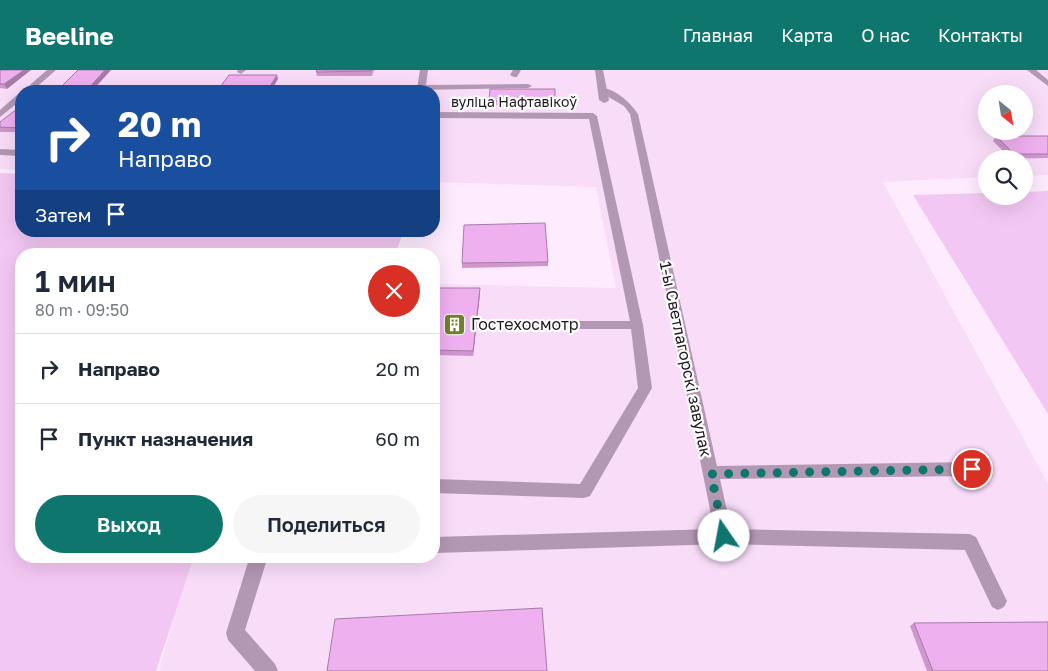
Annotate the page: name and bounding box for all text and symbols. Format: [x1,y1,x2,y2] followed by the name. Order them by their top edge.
[25,21,114,50] text: Beeline
[683,24,753,46] text: Главная
[781,24,833,46] text: Карта
[861,24,910,46] text: О нас
[938,24,1023,46] text: Контакты
[978,85,1032,140] north arrow
[978,85,1033,205] map controls
[451,93,577,110] street label: вуліца Нафтавікоў
[118,103,201,145] text: 20 m
[35,105,100,170] icon: right
[118,145,212,172] text: Направо
[978,150,1033,205] button: search
[102,200,130,228] icon: arrive
[35,203,92,226] text: Затем
[655,259,717,459] street label: 1-ы Светлагорскі завулак
[35,263,116,299] text: 1 мин
[368,265,420,317] button: close
[35,300,129,320] text: 80 m · 09:50
[443,312,467,336] building icon: Гостехосмотр
[471,314,579,334] place label: Гостехосмотр
[35,355,63,383] icon: right
[78,357,160,380] text: Направо
[376,357,420,380] text: 20 m
[35,425,63,453] icon: arrive
[78,427,253,450] text: Пункт назначения
[375,427,420,450] text: 60 m
[951,448,993,490] pin
[958,455,986,483] icon: arrive
[35,495,223,553] button: Выход
[233,495,420,553] button: Поделиться
[697,509,749,561] position arrow

